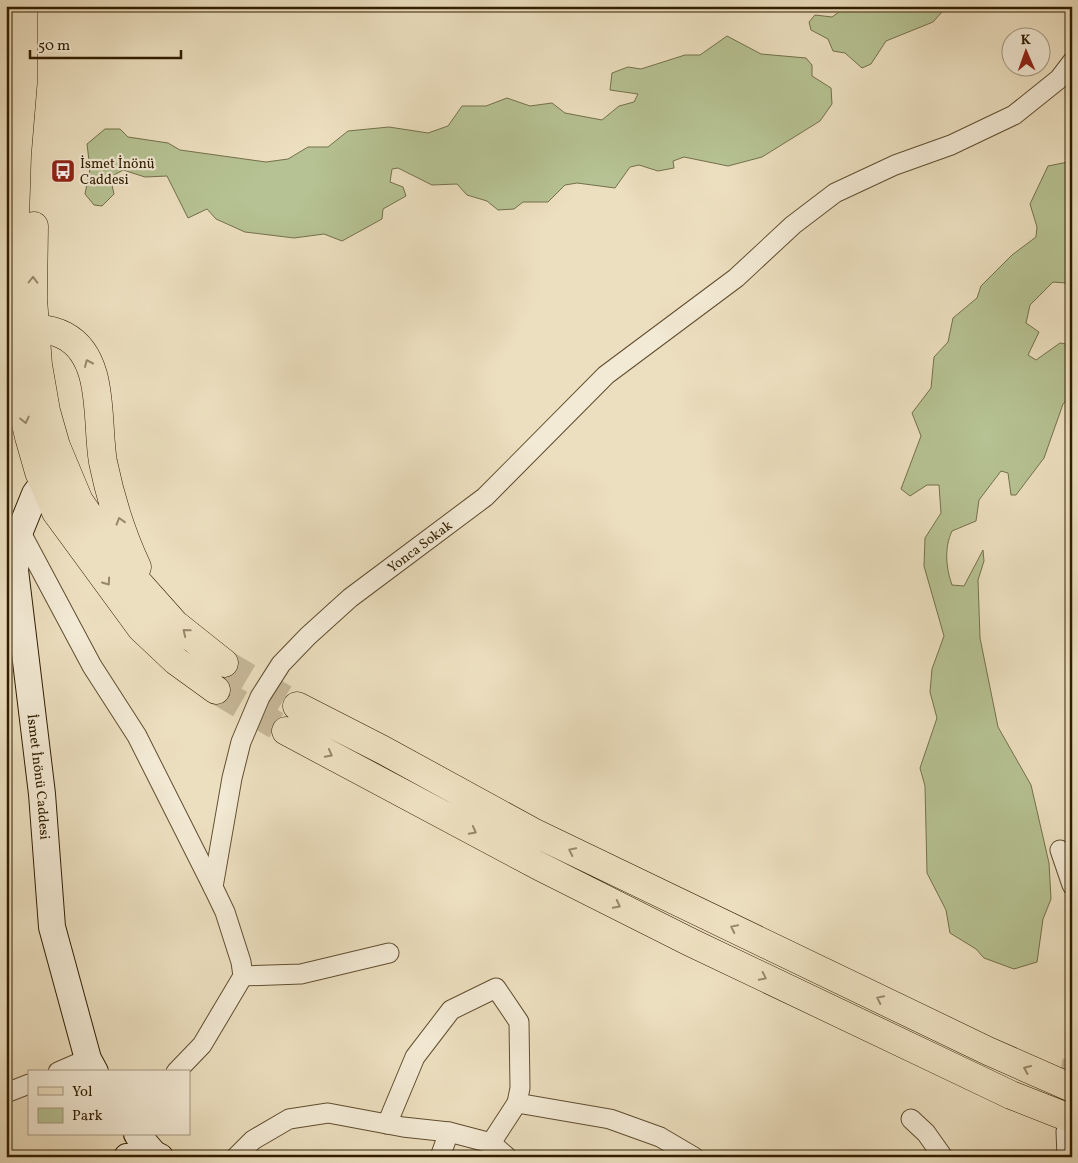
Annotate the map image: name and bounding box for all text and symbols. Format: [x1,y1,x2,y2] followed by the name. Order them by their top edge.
[30,28,181,60] scale bar
[1000,28,1050,78] north arrow
[1020,31,1031,50] text: K
[38,36,70,57] text: 50 m
[80,155,155,190] place label: İsmet İnönü Caddesi
[50,158,76,184] bus stop icon: İsmet İnönü Caddesi
[28,276,38,284] one-way arrow
[84,360,94,369] one-way arrow
[19,415,30,424] one-way arrow
[384,516,457,578] street label: Yonca Sokak
[116,518,126,526] one-way arrow
[101,576,110,586] one-way arrow
[182,629,191,638] one-way arrow
[21,713,53,840] street label: İsmet İnönü Caddesi
[324,748,333,758] one-way arrow
[468,824,477,834] one-way arrow
[568,847,577,857] one-way arrow
[612,899,621,909] one-way arrow
[730,924,739,935] one-way arrow
[758,970,767,981] one-way arrow
[877,995,886,1005] one-way arrow
[1023,1064,1032,1075] one-way arrow
[28,1070,190,1136] legend
[72,1082,92,1103] text: Yol
[72,1106,103,1127] text: Park

